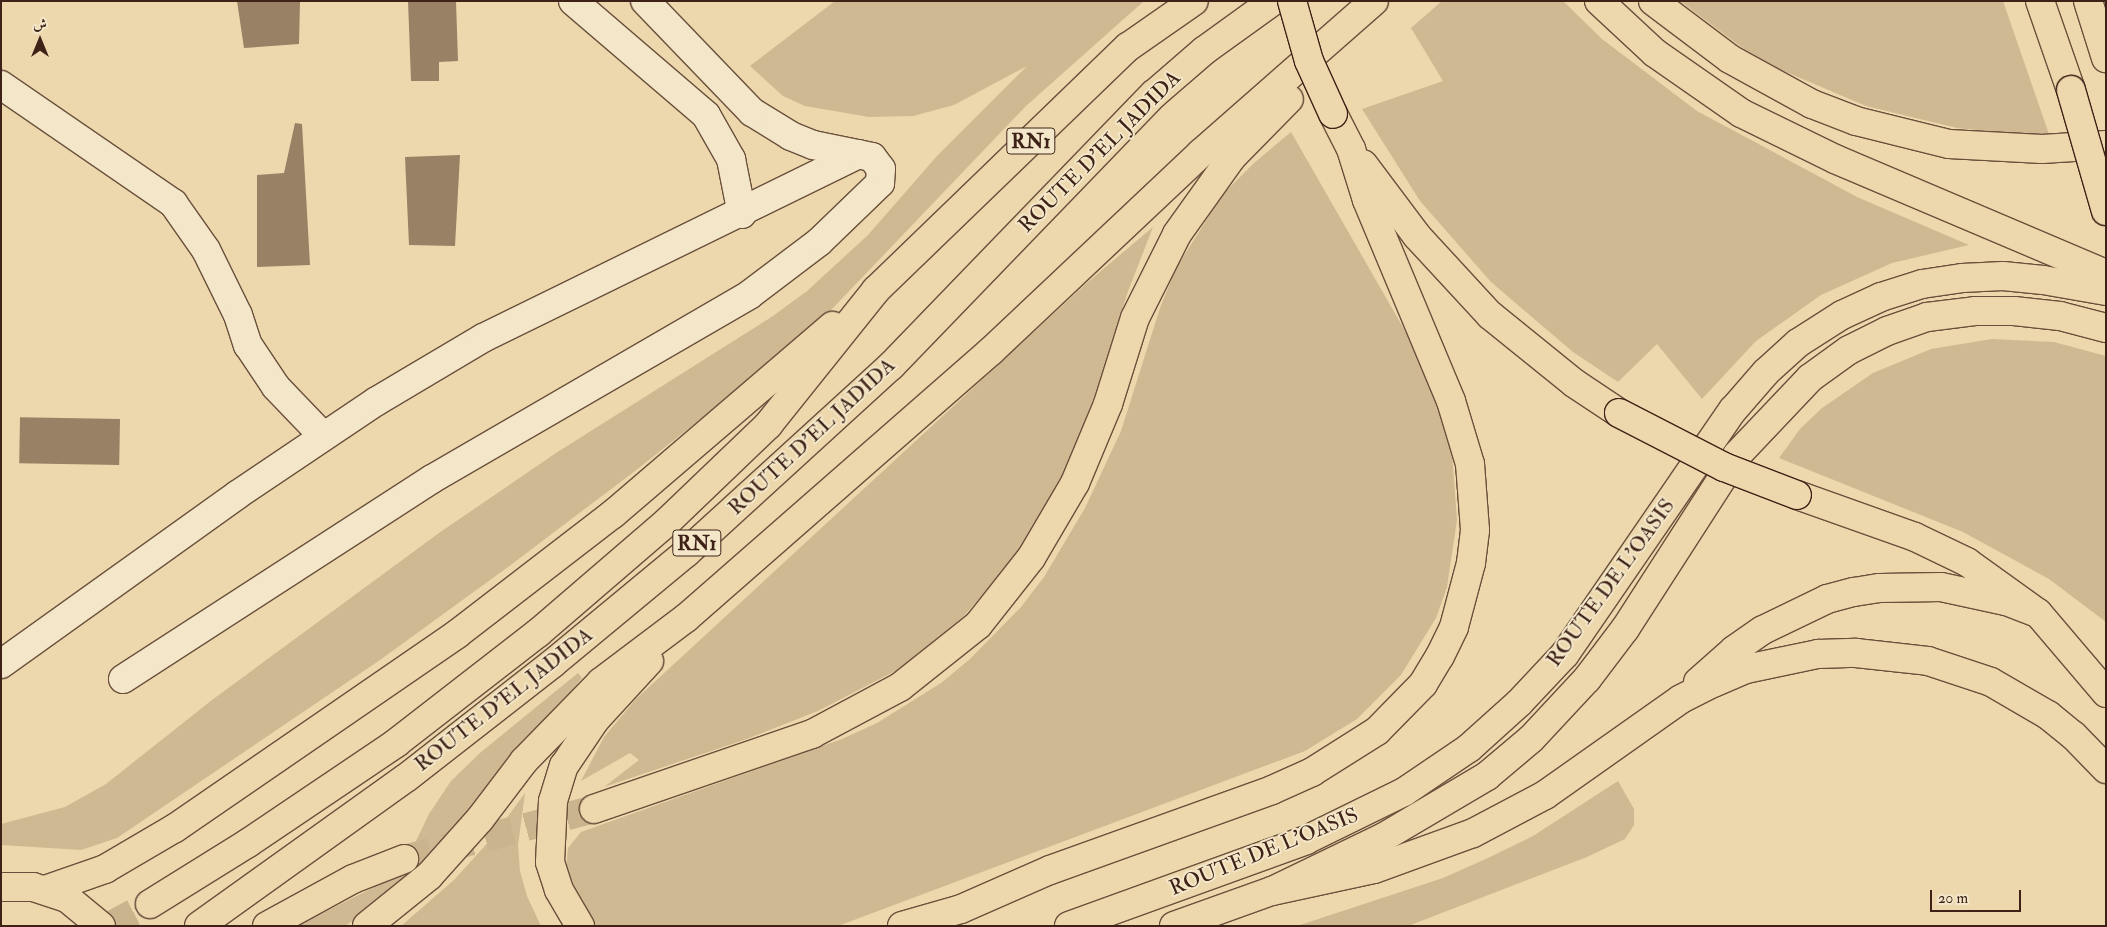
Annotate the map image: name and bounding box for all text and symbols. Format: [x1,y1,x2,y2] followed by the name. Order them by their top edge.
[15,15,65,65] north arrow
[33,16,47,33] text: ش
[1014,66,1186,238] street label: ROUTE D'EL JADIDA
[1006,124,1056,158] road number: RN1
[723,353,901,521] street label: ROUTE D'EL JADIDA
[1542,494,1680,672] street label: ROUTE DE L'OASIS
[672,526,722,560] road number: RN1
[410,623,598,777] street label: ROUTE D'EL JADIDA
[1166,803,1362,901] street label: ROUTE DE L'OASIS
[1932,880,2023,912] scale bar
[1938,889,1968,908] text: 20 m

